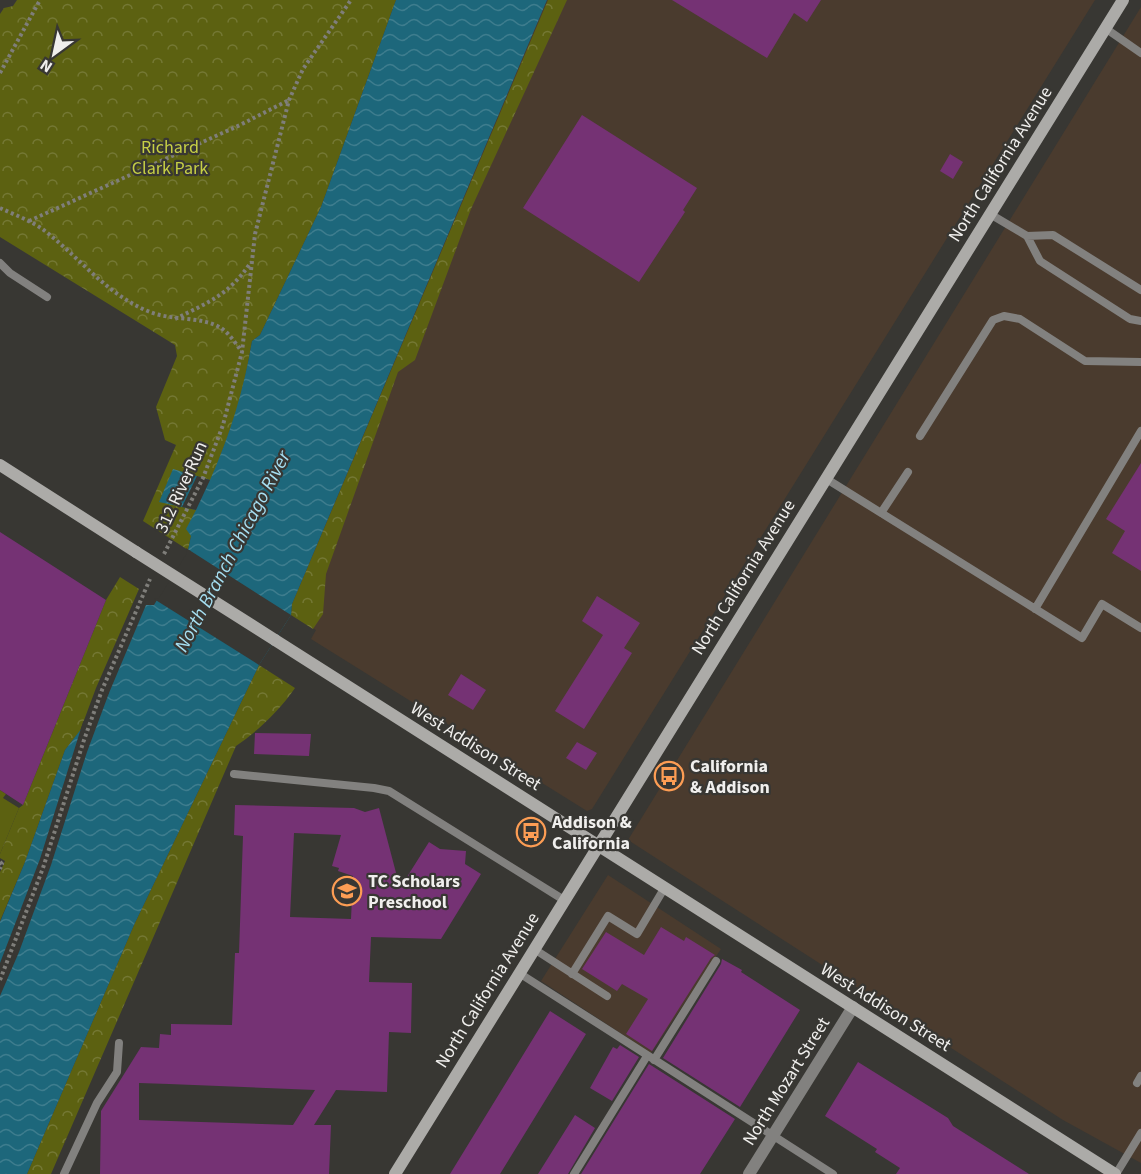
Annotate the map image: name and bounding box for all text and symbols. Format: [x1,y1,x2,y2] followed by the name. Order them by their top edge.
[24,24,84,84] north arrow
[36,54,57,78] text: N
[942,82,1058,247] street label: North California Avenue
[132,135,208,181] park label: Richard Clark Park
[149,437,214,537] street label: 312 RiverRun
[168,445,298,657] water label: North Branch Chicago River
[685,495,801,660] street label: North California Avenue
[406,696,546,797] street label: West Addison Street
[690,754,770,800] place label: California & Addison
[653,760,685,792] bus stop icon: California & Addison
[551,810,632,856] place label: Addison & California
[515,816,547,848] bus stop icon: Addison & California
[368,869,460,915] place label: TC Scholars Preschool
[331,875,363,907] school or university icon: TC Scholars Preschool
[429,908,545,1073] street label: North California Avenue
[816,957,956,1058] street label: West Addison Street
[737,1012,836,1150] street label: North Mozart Street

